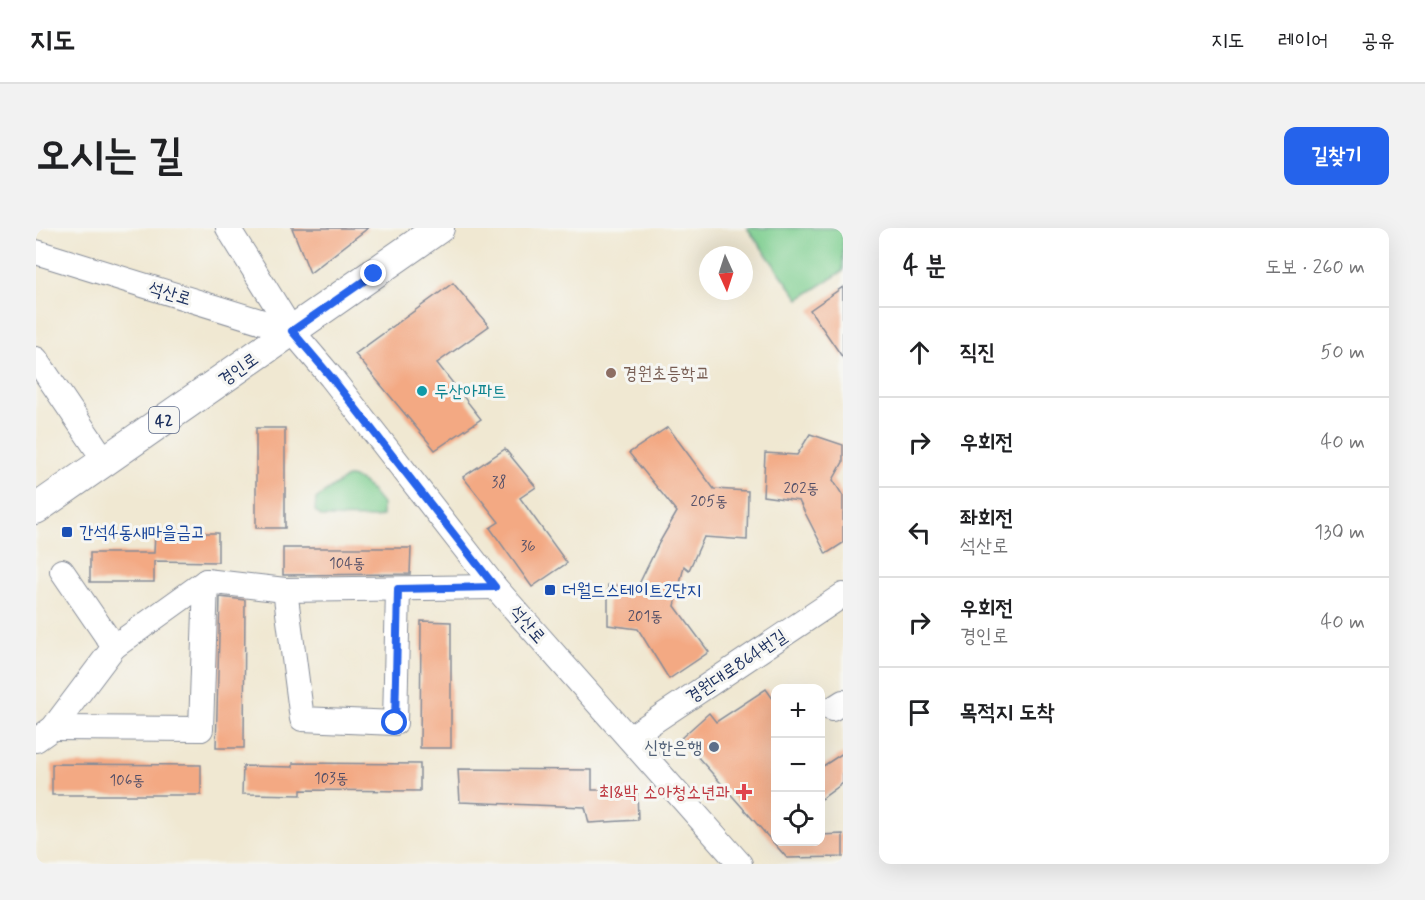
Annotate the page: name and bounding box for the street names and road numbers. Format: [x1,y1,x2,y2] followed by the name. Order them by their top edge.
[145,276,194,312] street label: 석산로
[214,348,263,392] street label: 경인로
[149,407,179,433] road number: 42
[504,600,551,649] street label: 석산로
[681,624,792,709] street label: 경원대로864번길

